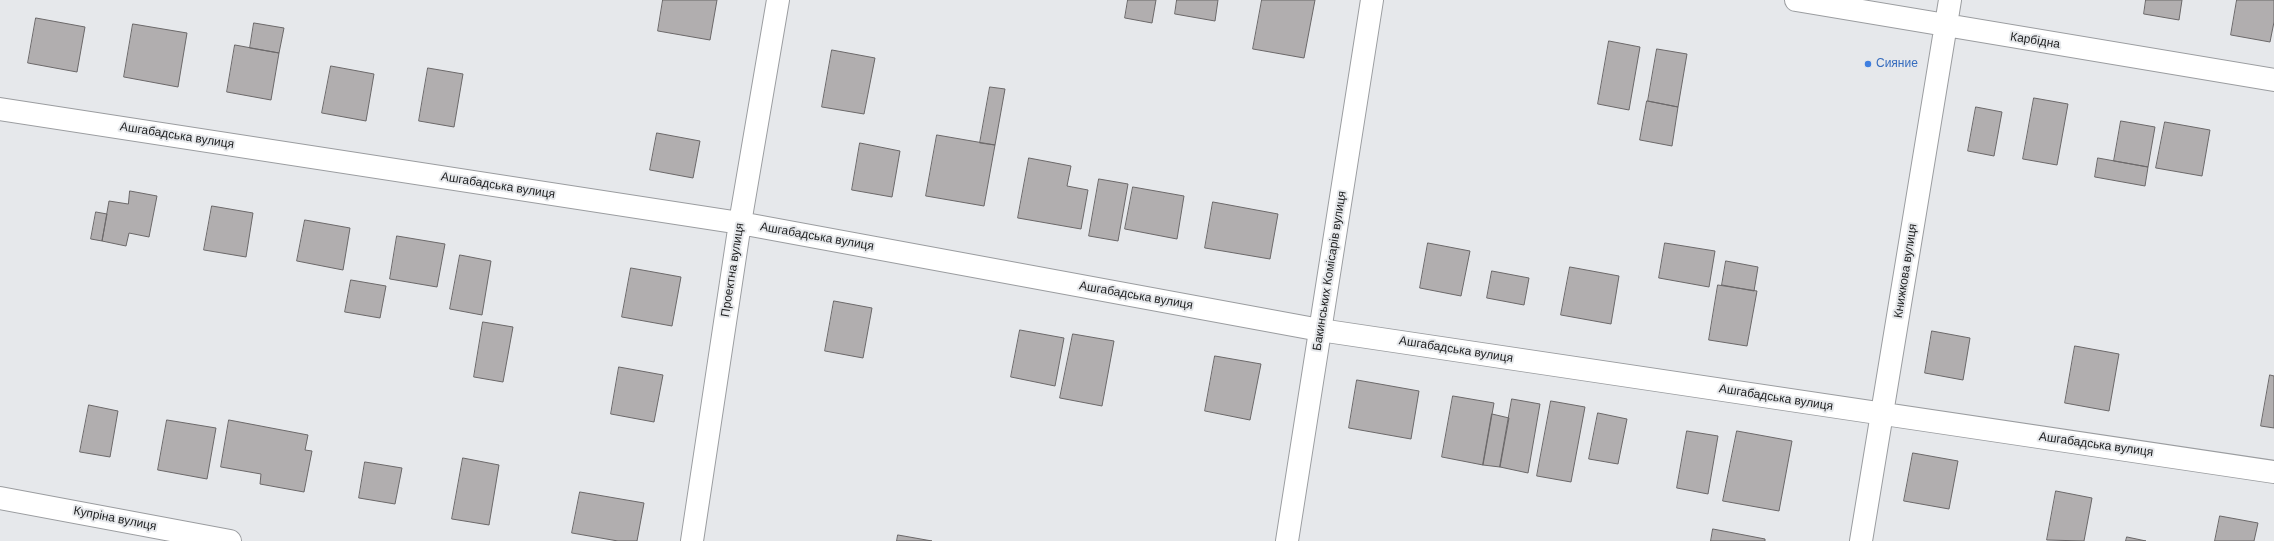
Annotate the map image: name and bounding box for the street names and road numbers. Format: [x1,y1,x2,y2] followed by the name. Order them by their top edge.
[2009,30,2061,52] street label: Карбідна
[119,120,235,152] street label: Ашгабадська вулиця
[440,170,556,202] street label: Ашгабадська вулиця
[1310,190,1350,352] street label: Бакинських Комісарів вулиця
[759,220,875,254] street label: Ашгабадська вулиця
[718,222,748,318] street label: Проектна вулиця
[1891,223,1921,319] street label: Книжкова вулиця
[1078,279,1194,313] street label: Ашгабадська вулиця
[1398,334,1514,366] street label: Ашгабадська вулиця
[1718,382,1834,414] street label: Ашгабадська вулиця
[2038,430,2154,460] street label: Ашгабадська вулиця
[72,504,158,534] street label: Купріна вулиця

